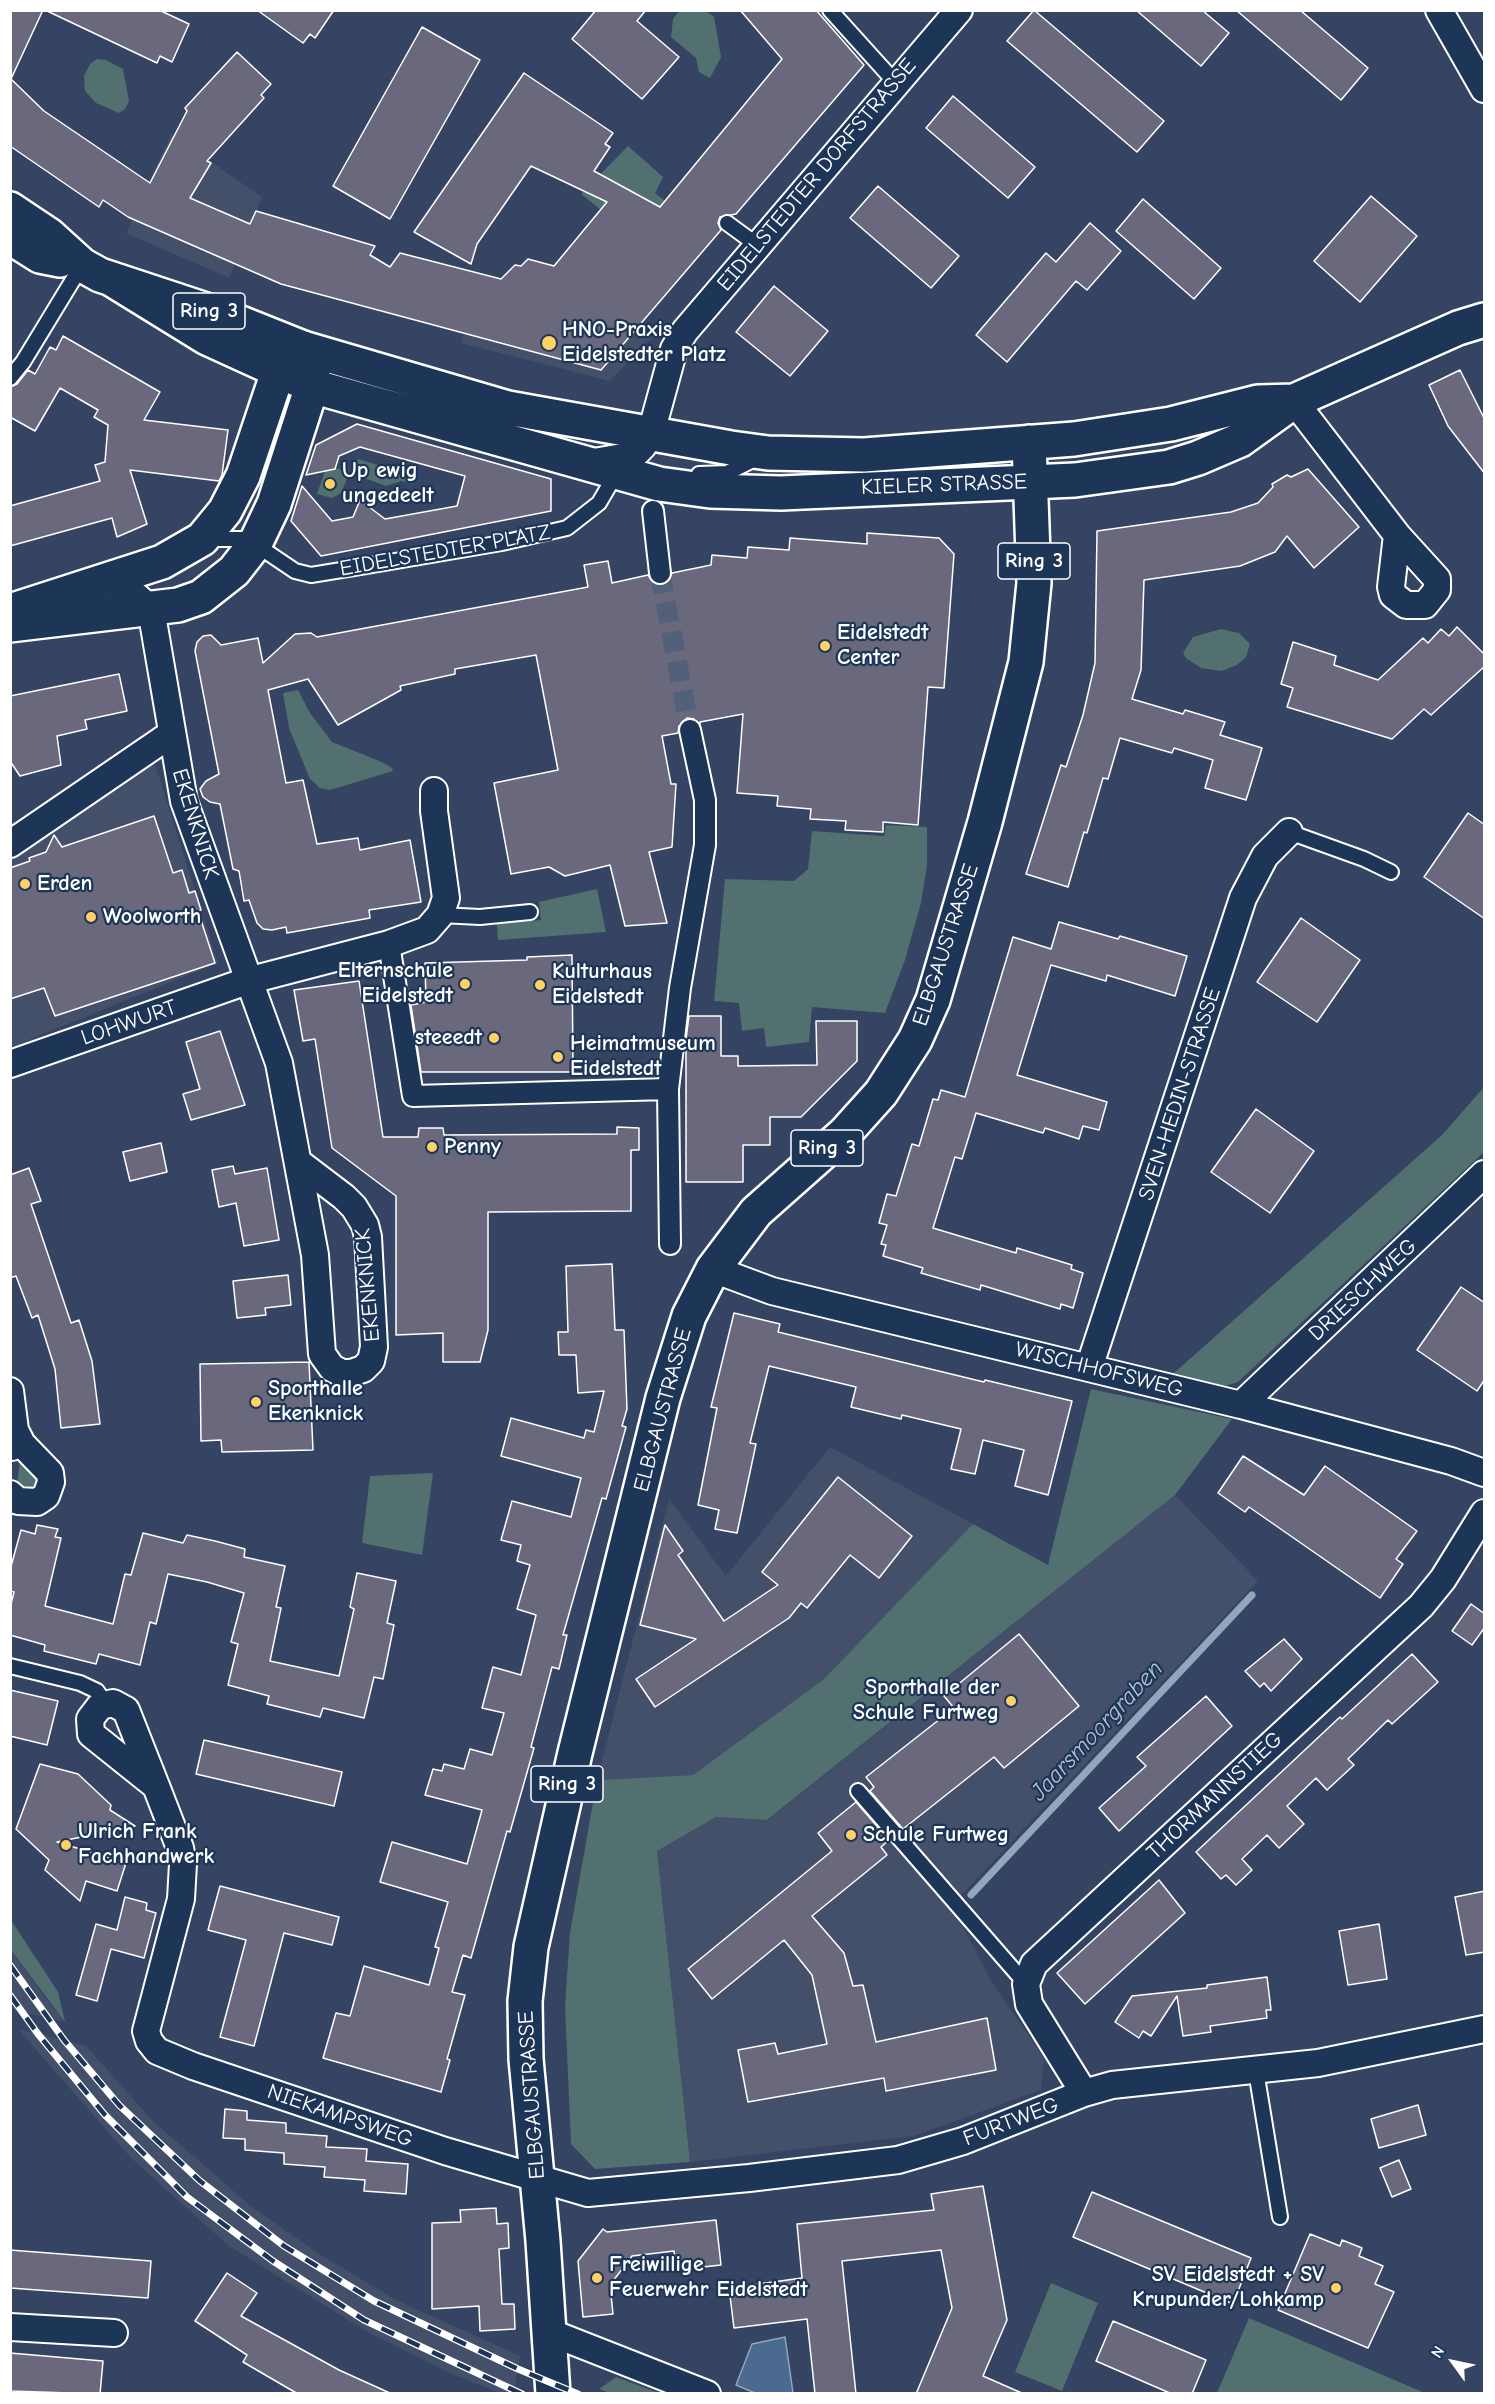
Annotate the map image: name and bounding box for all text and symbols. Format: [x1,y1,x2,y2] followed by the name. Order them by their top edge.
[712,53,922,297] street label: EIDELSTEDTER DORFSTRASSE
[173,293,245,329] road number: Ring 3
[562,317,726,368] place label: HNO-Praxis Eidelstedter Platz
[540,334,558,352] marker: HNO-Praxis Eidelstedter Platz
[342,458,434,510] place label: Up ewig ungedeelt
[861,469,1027,501] street label: KIELER STRASSE
[323,477,337,491] marker: Up ewig ungedeelt
[338,519,552,583] street label: EIDELSTEDTER PLATZ
[998,543,1070,579] road number: Ring 3
[837,620,928,672] place label: Eidelstedt Center
[818,639,832,653] marker: Eidelstedt Center
[166,766,224,882] street label: EKENKNICK
[907,861,985,1029] street label: ELBGAUSTRASSE
[37,871,92,897] place label: Erden
[18,877,32,891] marker: Erden
[103,904,201,930] place label: Woolworth
[84,910,98,924] marker: Woolworth
[338,958,453,1010] place label: Elternschule Eidelstedt
[552,959,652,1010] place label: Kulturhaus Eidelstedt
[458,977,472,991] marker: Elternschule Eidelstedt
[533,978,547,992] marker: Kulturhaus Eidelstedt
[1133,984,1227,1204] street label: SVEN-HEDIN-STRASSE
[78,994,180,1052] street label: LOHWURT
[415,1025,482,1051] place label: steeedt
[487,1031,501,1045] marker: steeedt
[570,1031,716,1082] place label: Heimatmuseum Eidelstedt
[551,1050,565,1064] marker: Heimatmuseum Eidelstedt
[791,1130,863,1166] road number: Ring 3
[444,1134,501,1160] place label: Penny
[425,1140,439,1154] marker: Penny
[350,1227,386,1343] street label: EKENKNICK
[1303,1233,1423,1347] street label: DRIESCHWEG
[628,1325,698,1495] street label: ELBGAUSTRASSE
[1012,1336,1186,1404] street label: WISCHHOFSWEG
[268,1376,363,1428] place label: Sporthalle Ekenknick
[249,1395,263,1409] marker: Sporthalle Ekenknick
[1025,1655,1169,1807] water label: Jaarsmoorgraben
[853,1675,999,1726] place label: Sporthalle der Schule Furtweg
[1004,1694,1018,1708] marker: Sporthalle der Schule Furtweg
[1142,1726,1288,1866] street label: THORMANNSTIEG
[531,1766,603,1802] road number: Ring 3
[78,1819,214,1870] place label: Ulrich Frank Fachhandwerk
[863,1822,1009,1848] place label: Schule Furtweg
[844,1828,858,1842] marker: Schule Furtweg
[59,1838,73,1852] marker: Ulrich Frank Fachhandwerk
[513,2010,551,2180] street label: ELBGAUSTRASSE
[264,2079,416,2153] street label: NIEKAMPSWEG
[959,2092,1063,2152] street label: FURTWEG
[609,2252,808,2304] place label: Freiwillige Feuerwehr Eidelstedt
[1132,2262,1324,2314] place label: SV Eidelstedt + SV Krupunder/Lohkamp
[590,2271,604,2285] marker: Freiwillige Feuerwehr Eidelstedt
[1329,2281,1343,2295] marker: SV Eidelstedt + SV Krupunder/Lohkamp
[1423,2332,1483,2392] north arrow
[1428,2343,1448,2361] text: N

